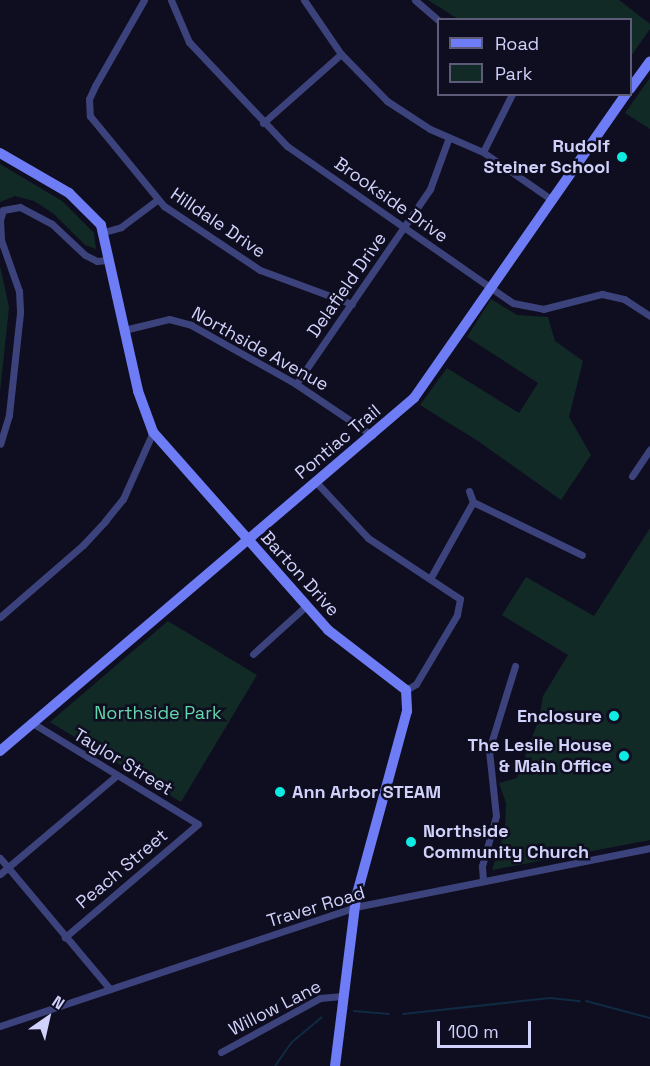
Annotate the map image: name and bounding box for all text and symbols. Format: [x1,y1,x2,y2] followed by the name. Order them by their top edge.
[437,18,632,96] legend
[495,32,539,55] text: Road
[495,62,532,85] text: Park
[483,136,610,178] place label: Rudolf Steiner School
[615,150,629,164] marker: Rudolf Steiner School
[330,153,452,247] street label: Brookside Drive
[166,183,270,263] street label: Hilldale Drive
[303,228,391,342] street label: Delafield Drive
[188,302,332,396] street label: Northside Avenue
[291,400,385,484] street label: Pontiac Trail
[256,527,344,621] street label: Barton Drive
[94,702,222,724] park label: Northside Park
[517,705,602,727] place label: Enclosure
[607,709,621,723] marker: Enclosure
[69,724,177,800] street label: Taylor Street
[468,735,612,777] place label: The Leslie House & Main Office
[617,749,631,763] marker: The Leslie House & Main Office
[292,781,441,803] place label: Ann Arbor STEAM
[273,785,287,799] marker: Ann Arbor STEAM
[423,821,589,864] place label: Northside Community Church
[72,824,172,914] street label: Peach Street
[404,835,418,849] marker: Northside Community Church
[264,882,368,932] street label: Traver Road
[225,975,325,1041] street label: Willow Lane
[18,988,78,1048] north arrow
[48,991,69,1014] text: N
[440,1009,534,1047] scale bar
[448,1020,499,1043] text: 100 m

